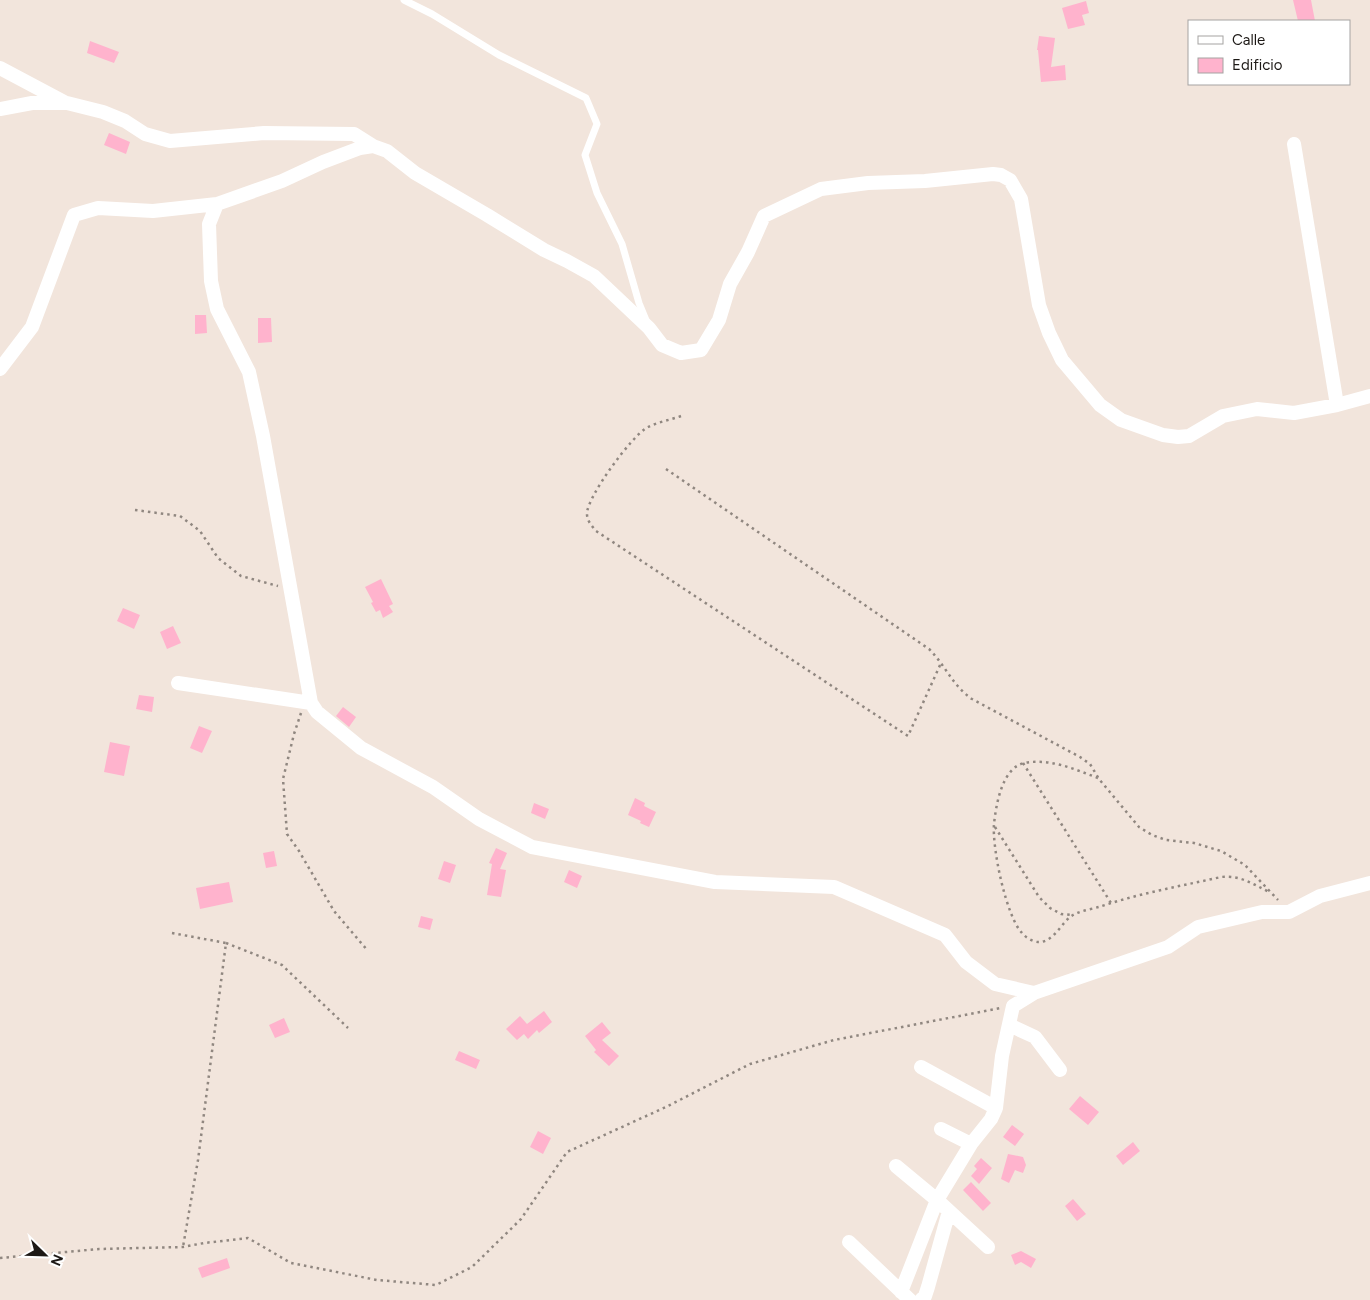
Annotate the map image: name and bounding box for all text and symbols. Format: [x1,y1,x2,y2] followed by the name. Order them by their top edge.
[1188,20,1350,85] legend
[1232,31,1265,49] text: Calle
[1232,56,1283,74] text: Edificio
[20,1230,70,1280] north arrow
[47,1252,66,1268] text: N

